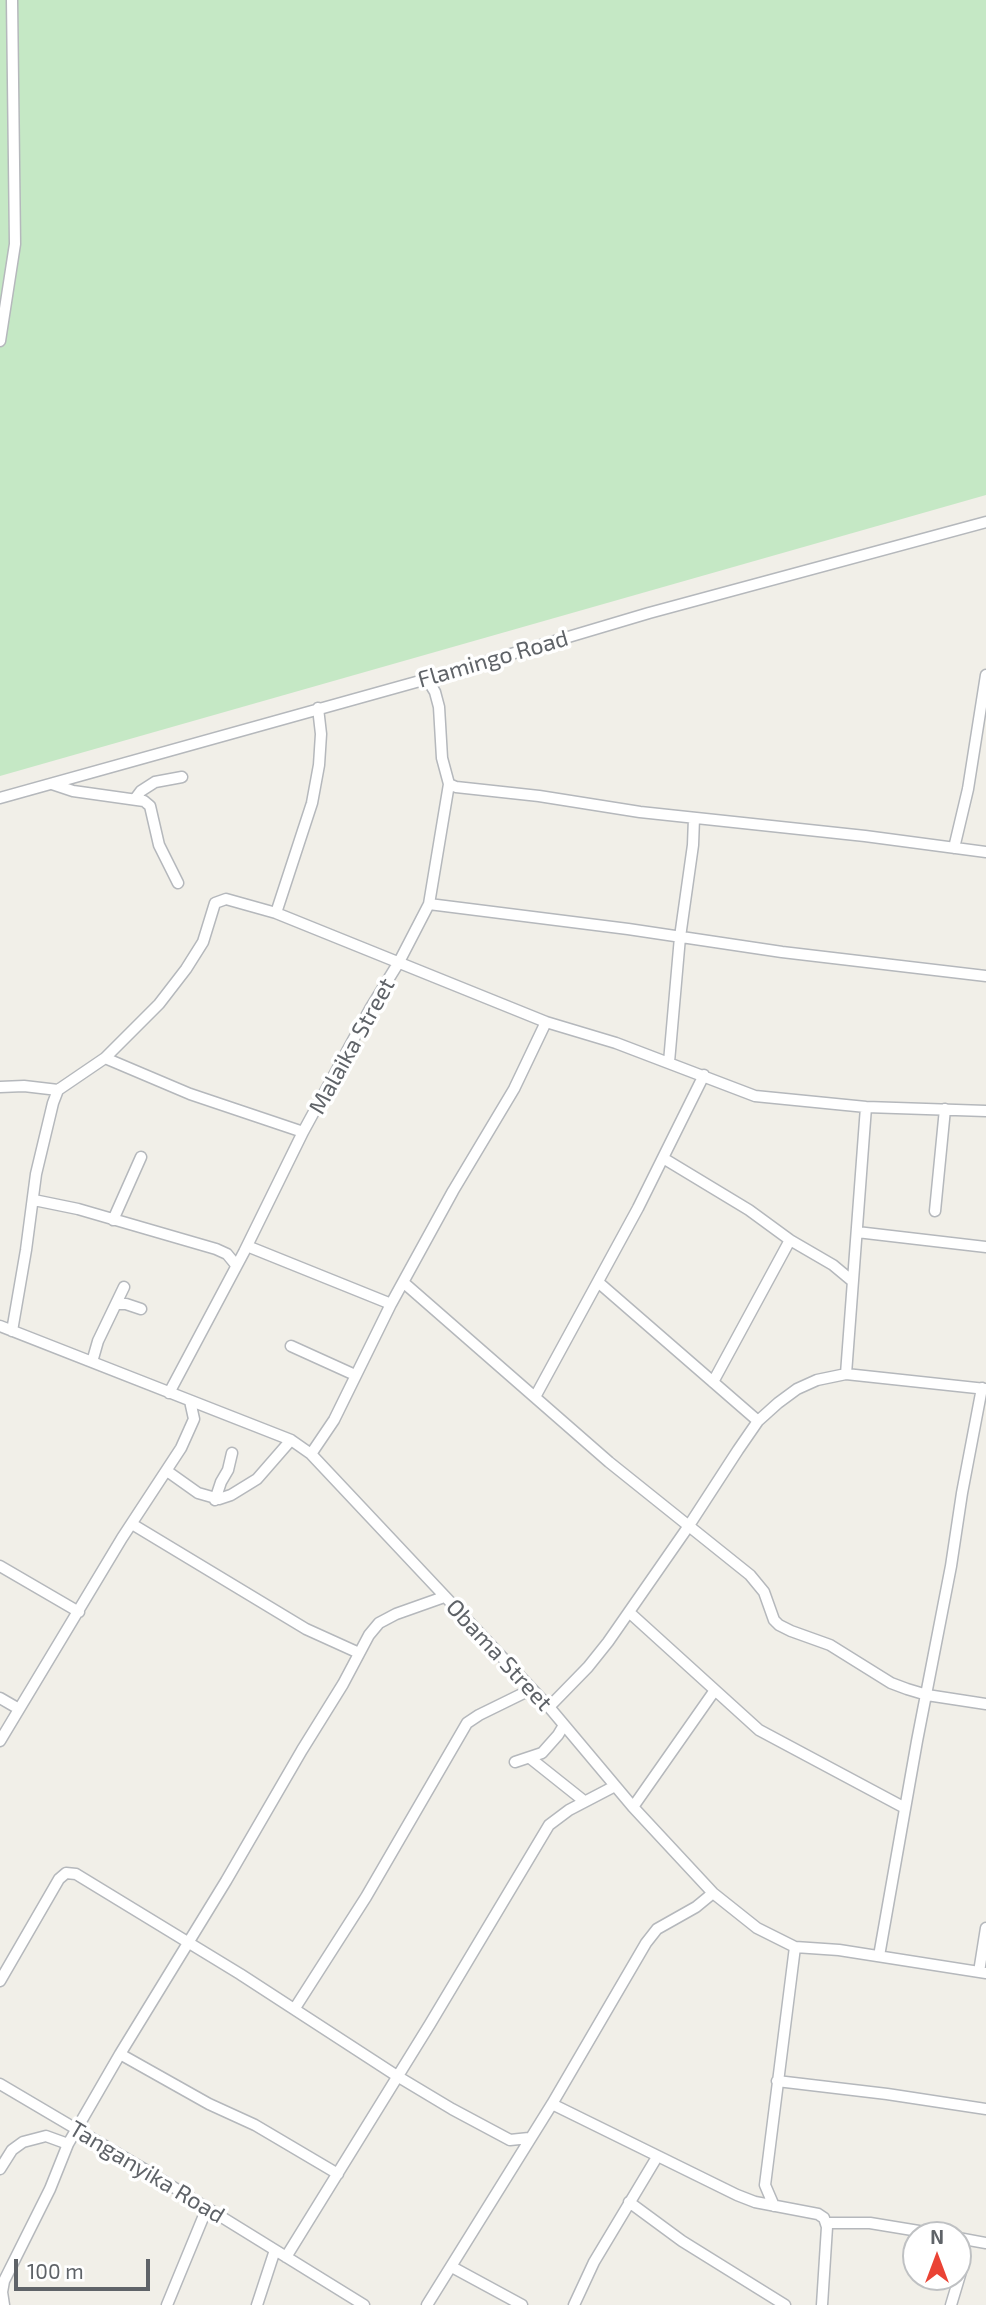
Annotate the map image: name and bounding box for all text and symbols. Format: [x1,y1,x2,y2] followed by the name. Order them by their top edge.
[415,624,571,694] street label: Flamingo Road
[303,973,401,1119] street label: Malaika Street
[440,1593,558,1717] street label: Obama Street
[64,2115,230,2229] street label: Tanganyika Road
[902,2221,972,2291] north arrow
[930,2225,944,2248] text: N
[18,2246,154,2290] scale bar
[27,2258,84,2283] text: 100 m

